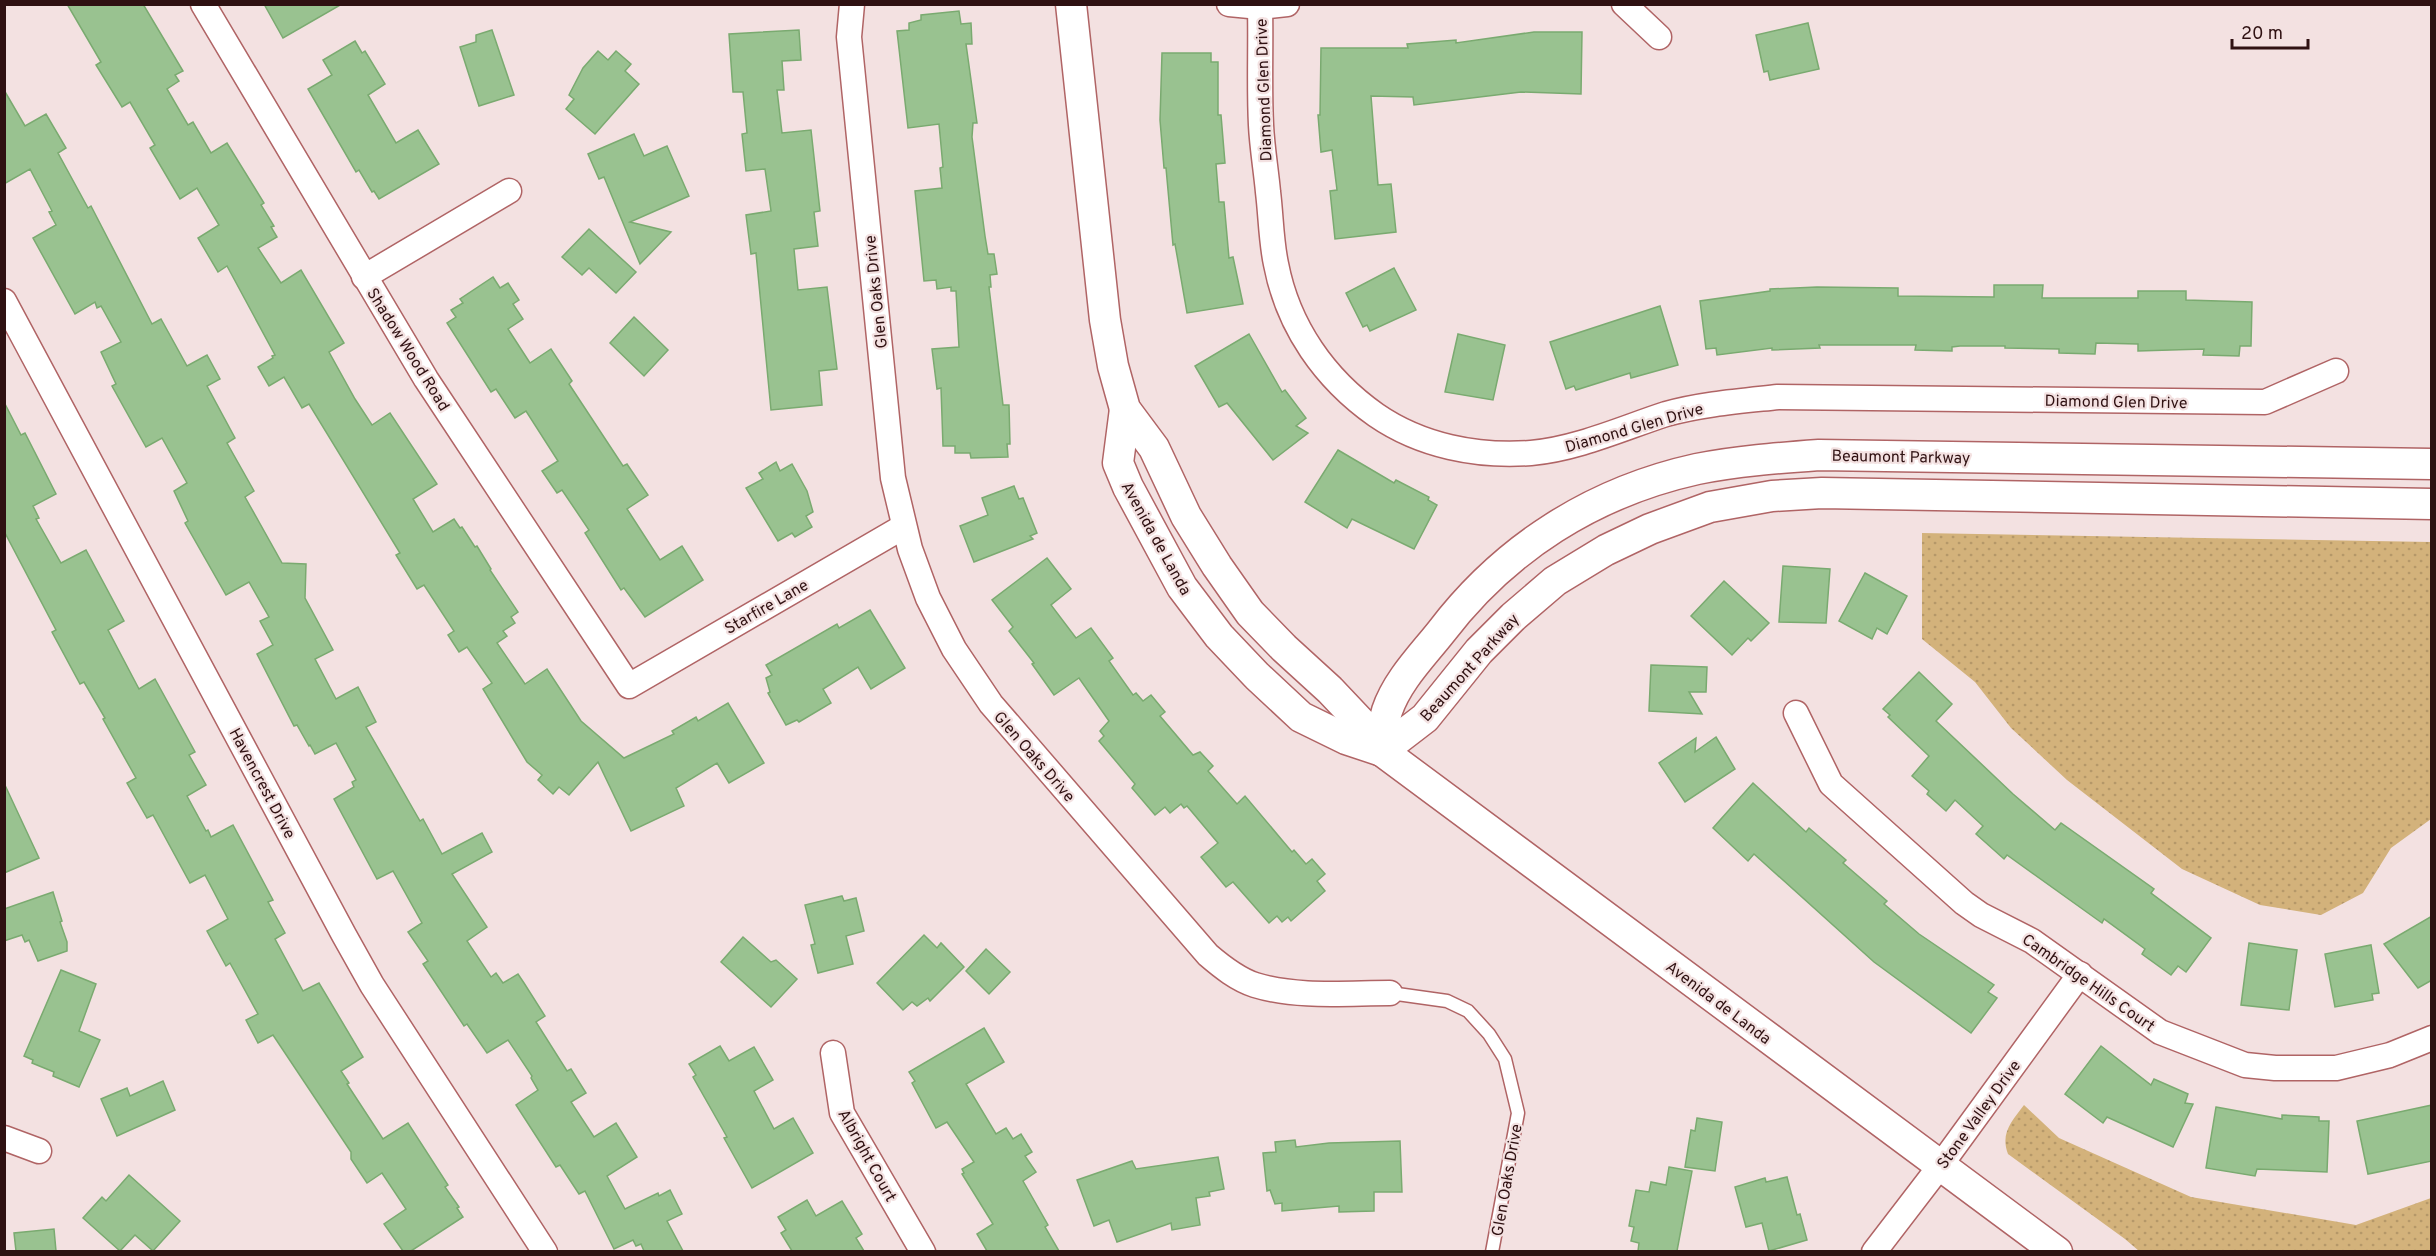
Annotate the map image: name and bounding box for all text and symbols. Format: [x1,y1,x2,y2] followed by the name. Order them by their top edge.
[2232,12,2308,50] scale bar
[1253,18,1277,162] street label: Diamond Glen Drive
[2241,23,2283,46] text: 20 m
[861,234,893,349] street label: Glen Oaks Drive
[361,285,453,415] street label: Shadow Wood Road
[2044,392,2188,414] street label: Diamond Glen Drive
[1563,400,1706,458] street label: Diamond Glen Drive
[1831,447,1971,469] street label: Beaumont Parkway
[1116,479,1195,599] street label: Avenida de Landa
[722,576,812,640] street label: Starfire Lane
[1417,610,1524,727] street label: Beaumont Parkway
[989,708,1078,807] street label: Glen Oaks Drive
[224,725,299,843] street label: Havencrest Drive
[2017,930,2158,1037] street label: Cambridge Hills Court
[1661,957,1774,1050] street label: Avenida de Landa
[1933,1057,2026,1174] street label: Stone Valley Drive
[833,1106,900,1206] street label: Albright Court
[1488,1123,1528,1238] street label: Glen Oaks Drive

